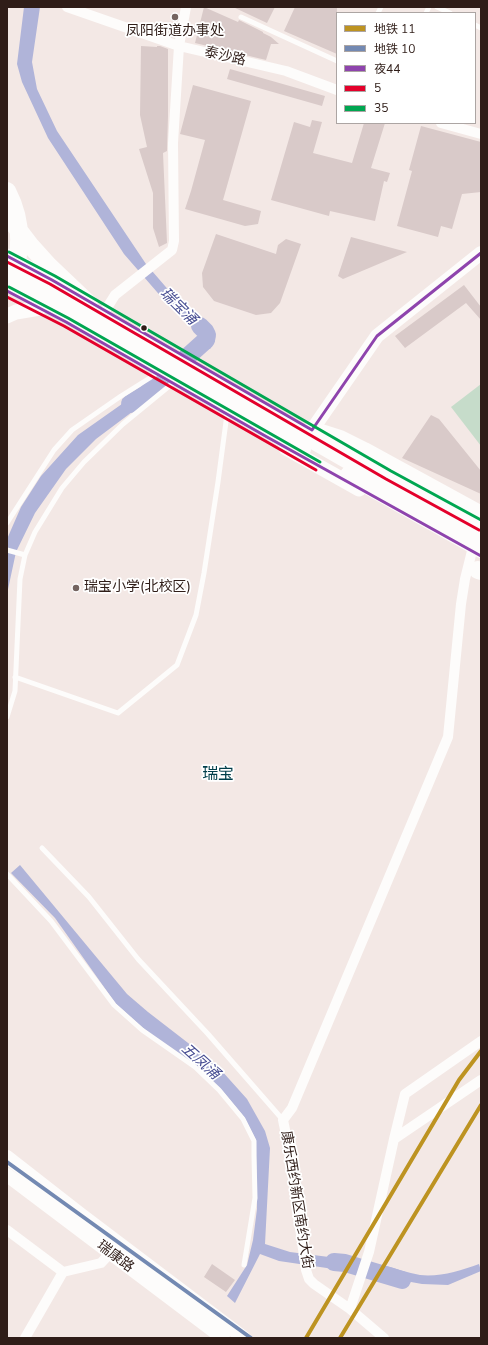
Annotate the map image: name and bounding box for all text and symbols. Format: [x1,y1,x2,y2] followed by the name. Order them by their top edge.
[170,12,180,22] marker: 凤阳街道办事处
[336,12,476,124] legend
[374,21,415,37] text: 地铁 11
[126,24,224,40] place label: 凤阳街道办事处
[374,41,415,57] text: 地铁 10
[203,44,247,70] street label: 泰沙路
[374,61,400,77] text: 夜44
[374,80,381,96] text: 5
[374,100,388,116] text: 35
[156,285,200,329] water label: 瑞宝涌
[139,323,149,333] unlabelled marker
[84,580,191,596] place label: 瑞宝小学(北校区)
[71,583,81,593] marker: 瑞宝小学(北校区)
[202,765,234,785] district label: 瑞宝
[177,1040,223,1084] water label: 五凤涌
[277,1130,315,1270] street label: 康乐西约新区南约大街
[93,1238,137,1276] street label: 瑞康路

